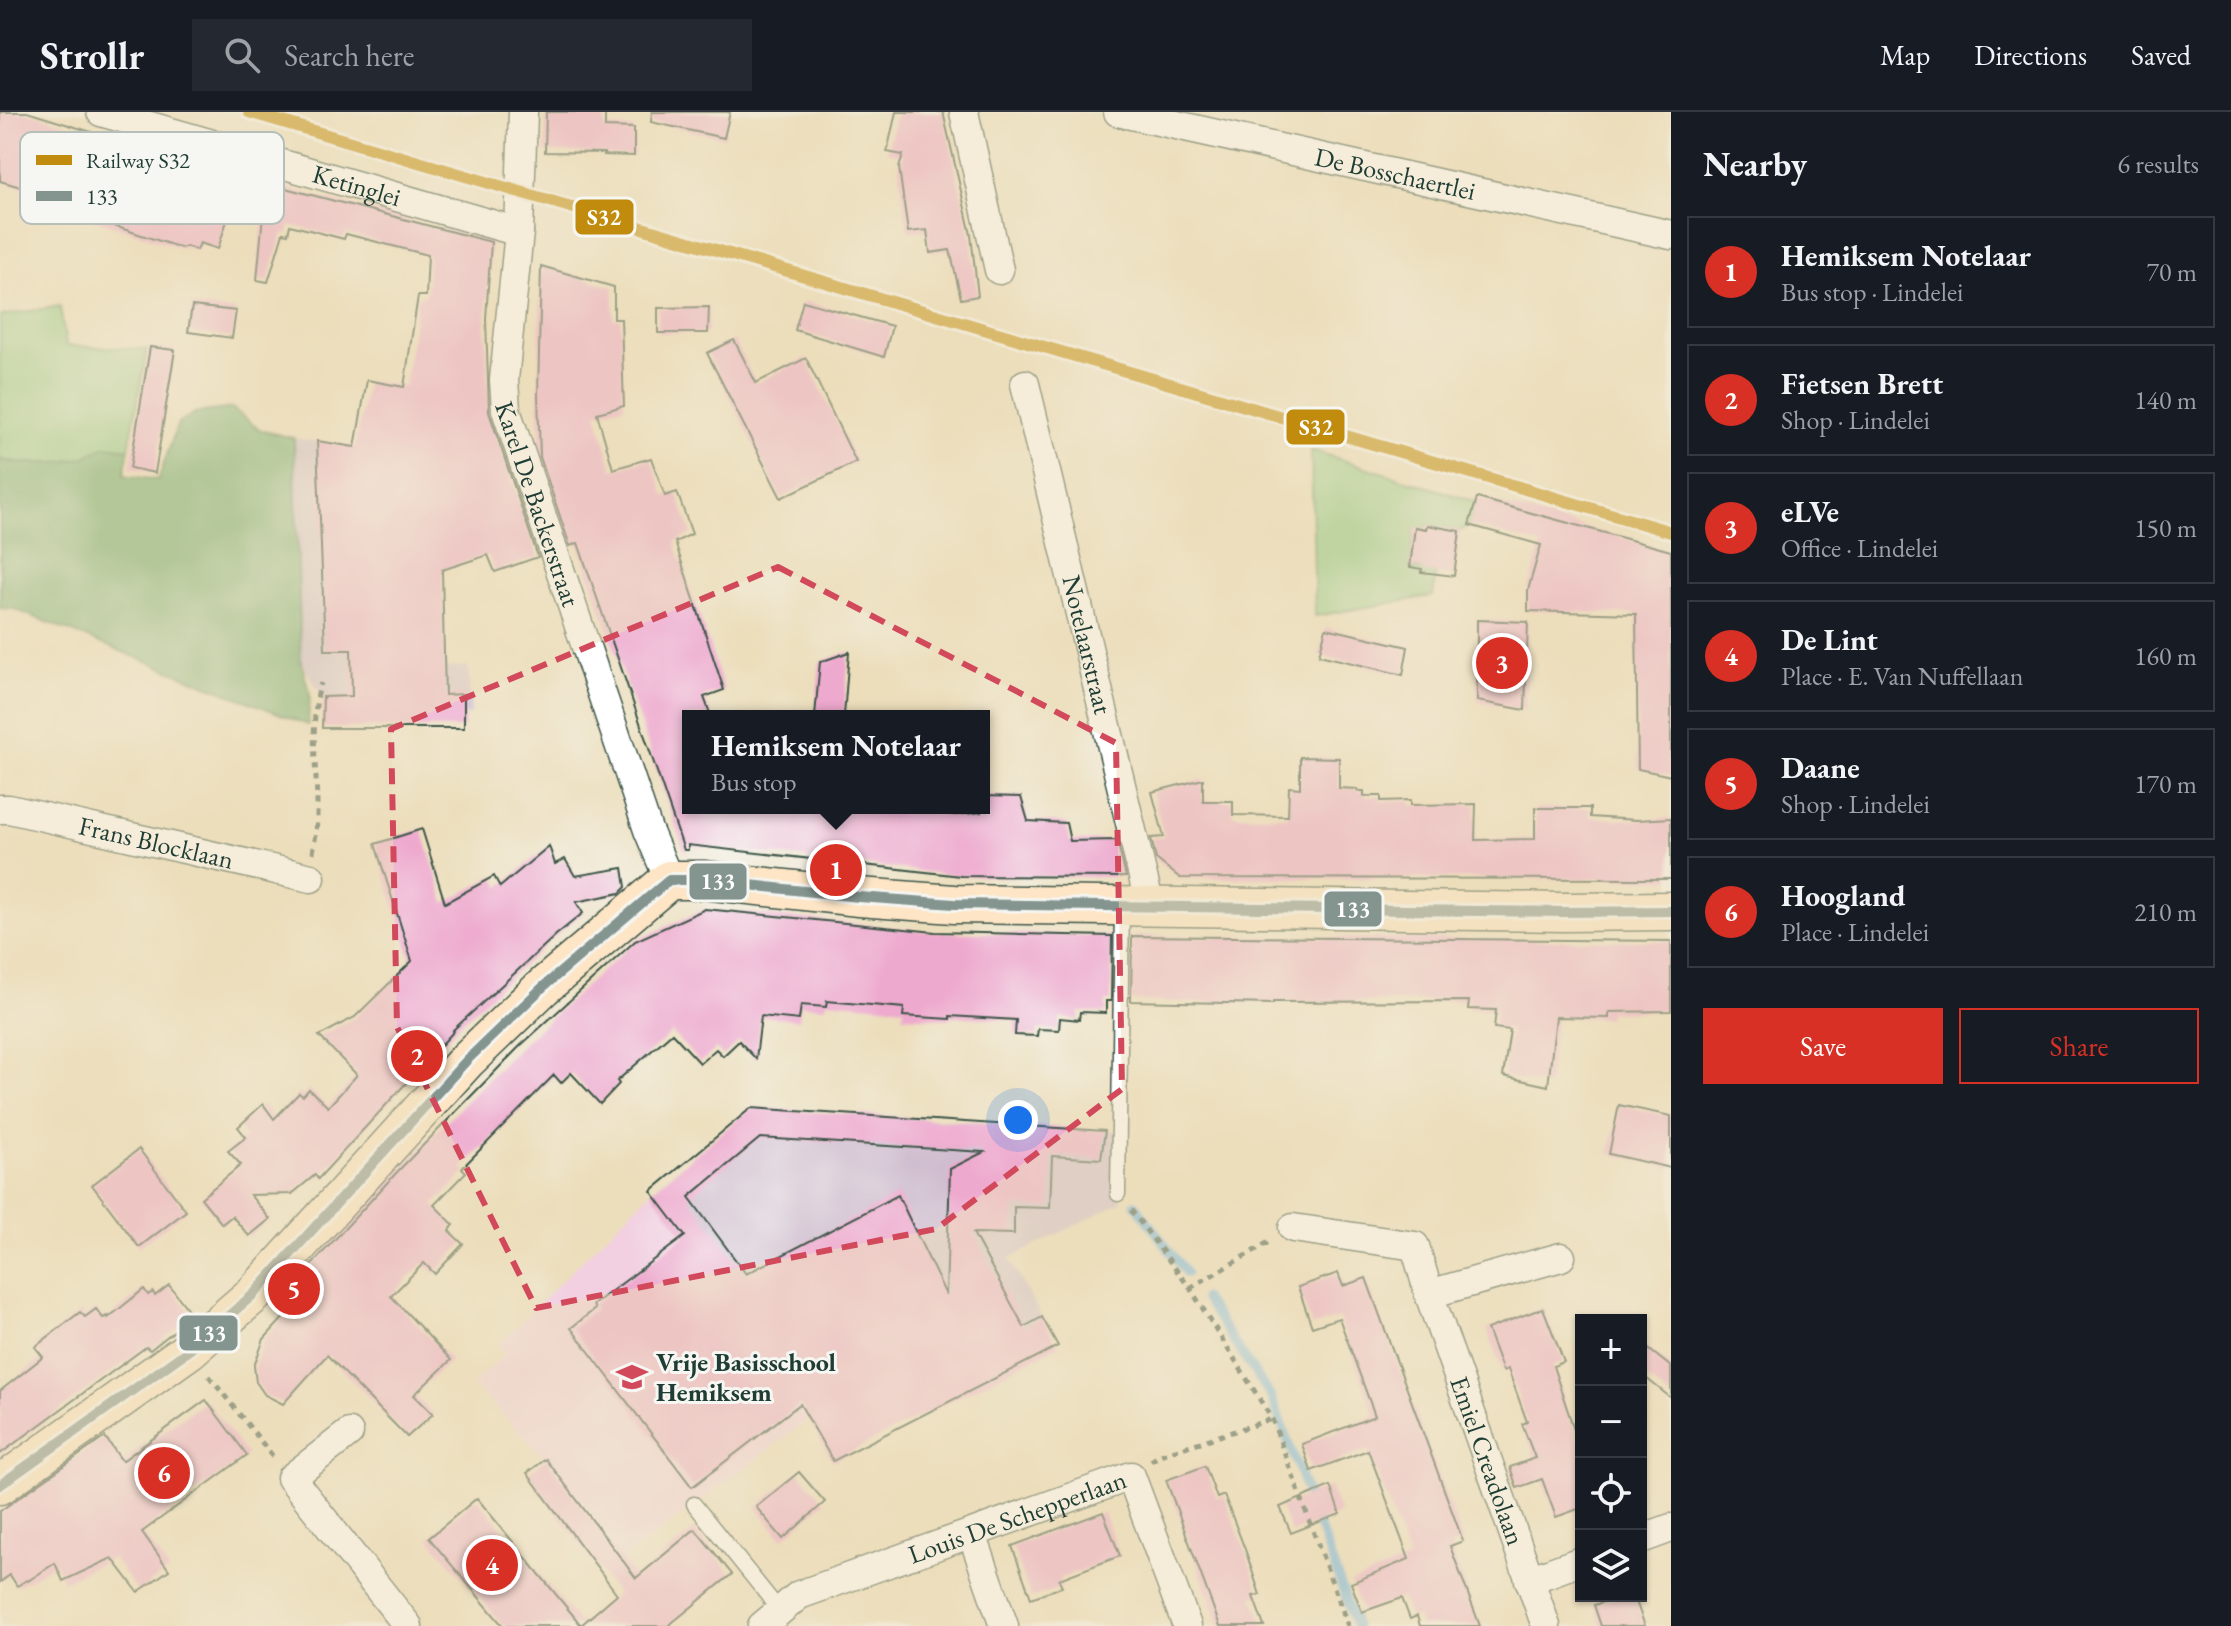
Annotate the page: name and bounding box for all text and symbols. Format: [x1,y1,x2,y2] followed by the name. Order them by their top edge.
[192,19,752,91] search box
[40,31,144,80] text: Strollr
[220,33,264,77] icon: search
[284,36,414,75] text: Search here
[1880,37,1930,73] text: Map
[1974,37,2087,73] text: Directions
[2131,37,2191,73] text: Saved
[20,132,284,224] legend
[1311,139,1479,208] street label: De Bosschaertlei
[1703,142,1807,186] text: Nearby
[86,146,190,175] text: Railway S32
[2118,147,2199,181] text: 6 results
[309,157,405,214] street label: Ketinglei
[86,182,118,211] text: 133
[574,198,635,236] line badge: S32
[587,203,621,232] text: S32
[1781,236,2031,275] text: Hemiksem Notelaar
[1724,255,1738,289] text: 1
[2147,255,2197,289] text: 70 m
[1781,275,1963,309] text: Bus stop · Lindelei
[1781,364,1943,403] text: Fietsen Brett
[1724,383,1738,417] text: 2
[2134,383,2197,417] text: 140 m
[487,397,588,611] street label: Karel De Backerstraat
[1781,403,1930,437] text: Shop · Lindelei
[1285,408,1346,446] line badge: S32
[1299,413,1333,442] text: S32
[1781,492,1839,531] text: eLVe
[1724,511,1738,545] text: 3
[2134,511,2197,545] text: 150 m
[1781,531,1938,565] text: Office · Lindelei
[1054,572,1120,717] street label: Notelaarstraat
[1781,620,1878,659] text: De Lint
[1476,633,1528,693] pin: 3
[1724,639,1738,673] text: 4
[2134,639,2197,673] text: 160 m
[1781,659,2023,693] text: Place · E. Van Nuffellaan
[682,710,990,814] popup
[711,726,961,765] text: Hemiksem Notelaar
[1781,748,1860,787] text: Daane
[711,765,797,799] text: Bus stop
[1724,767,1738,801] text: 5
[2134,767,2197,801] text: 170 m
[1781,787,1930,821] text: Shop · Lindelei
[76,809,237,877] street label: Frans Blocklaan
[810,840,862,900] pin: 1
[688,862,748,901] line badge: 133
[701,867,735,896] text: 133
[1781,876,1905,915] text: Hoogland
[1323,890,1383,928] line badge: 133
[1336,895,1370,924] text: 133
[1724,895,1738,929] text: 6
[2134,895,2197,929] text: 210 m
[1781,915,1929,949] text: Place · Lindelei
[1703,1008,1943,1084] button: Save
[1959,1008,2199,1084] button: Share
[391,1026,443,1086] pin: 2
[998,1100,1038,1140] your location
[268,1259,320,1319] pin: 5
[178,1314,239,1352] line badge: 133
[1575,1314,1647,1602] map controls
[1575,1314,1647,1386] button: +
[192,1319,226,1348] text: 133
[656,1345,836,1409] place label: Vrije Basisschool Hemiksem
[615,1360,649,1394] school or university icon: Vrije Basisschool Hemiksem
[1442,1372,1533,1550] street label: Emiel Creadolaan
[1575,1386,1647,1458] button: −
[138,1443,190,1503] pin: 6
[1575,1458,1647,1530] button: locate
[903,1462,1131,1572] street label: Louis De Schepperlaan
[1575,1530,1647,1602] button: layers
[466,1535,518,1595] pin: 4

